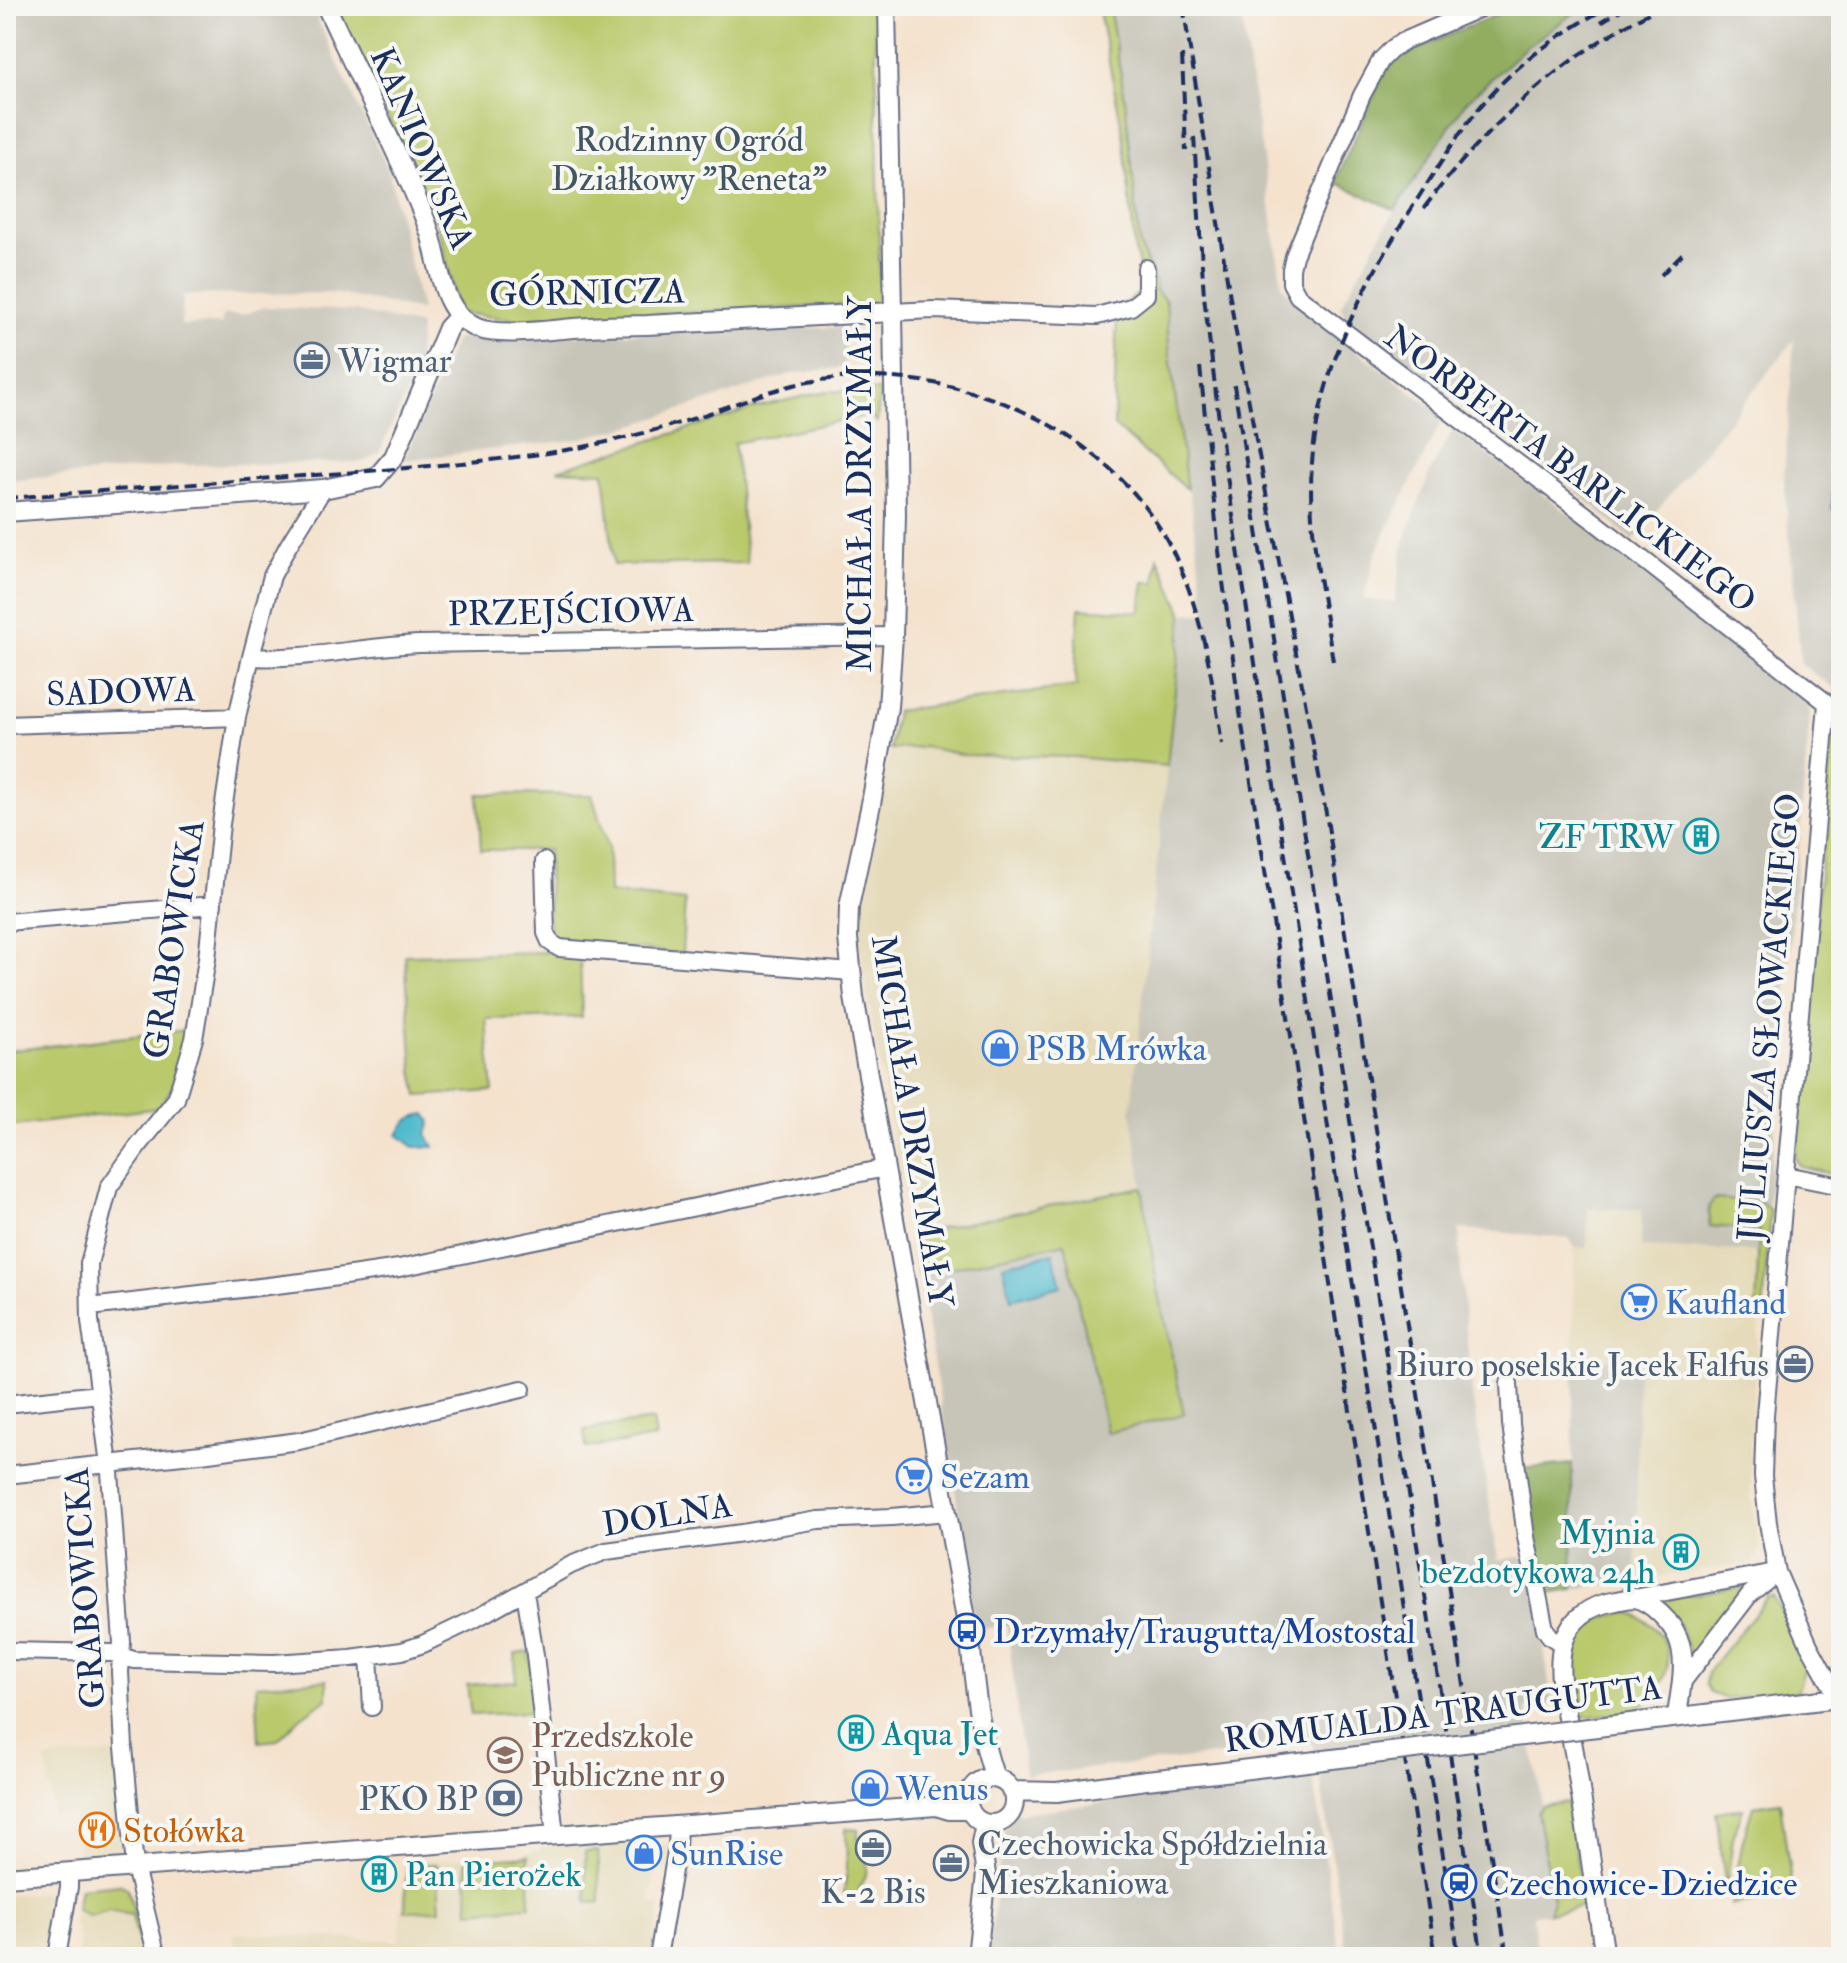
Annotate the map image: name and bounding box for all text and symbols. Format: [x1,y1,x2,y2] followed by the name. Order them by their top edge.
[360,41,484,256] street label: KANIOWSKA
[551,119,827,201] park label: Rodzinny Ogród Działkowy "Reneta"
[489,269,686,317] street label: GÓRNICZA
[839,295,882,672] street label: MICHAŁA DRZYMAŁY
[1376,315,1764,623] street label: NORBERTA BARLICKIEGO
[337,340,452,383] place label: Wigmar
[293,341,331,379] office icon: Wigmar
[447,589,695,636] street label: PRZEJŚCIOWA
[46,668,197,717] street label: SADOWA
[1728,791,1811,1244] street label: JULIUSZA SŁOWACKIEGO
[134,816,215,1062] street label: GRABOWICKA
[1538,816,1676,859] place label: ZF TRW
[1682,817,1720,855] building icon: ZF TRW
[861,932,962,1311] street label: MICHAŁA DRZYMAŁY
[1026,1028,1208,1071] place label: PSB Mrówka
[981,1029,1019,1067] shop icon: PSB Mrówka
[1665,1282,1786,1325] place label: Kaufland
[1620,1283,1658,1321] supermarket icon: Kaufland
[1396,1344,1769,1387] place label: Biuro poselskie Jacek Falfus
[1776,1345,1814,1383] office icon: Biuro poselskie Jacek Falfus
[940,1456,1030,1499] place label: Sezam
[895,1457,933,1495] supermarket icon: Sezam
[56,1465,115,1710] street label: GRABOWICKA
[599,1484,736,1547] street label: DOLNA
[1421,1512,1656,1594] place label: Myjnia bezdotykowa 24h
[1662,1533,1700,1571] building icon: Myjnia bezdotykowa 24h
[993,1611,1416,1654] place label: Drzymały/Traugutta/Mostostal
[948,1612,986,1650] bus stop icon: Drzymały/Traugutta/Mostostal
[1222,1666,1665,1763] street label: ROMUALDA TRAUGUTTA
[881,1713,998,1756] place label: Aqua Jet
[837,1714,875,1752] building icon: Aqua Jet
[531,1715,726,1797] place label: Przedszkole Publiczne nr 9
[486,1736,524,1774] school or university icon: Przedszkole Publiczne nr 9
[895,1768,988,1811] place label: Wenus
[851,1769,889,1807] shop icon: Wenus
[358,1778,478,1821] place label: PKO BP
[485,1779,523,1817] bank icon: PKO BP
[123,1810,246,1853] place label: Stołówka
[78,1811,116,1849] restaurant icon: Stołówka
[977,1823,1328,1905] place label: Czechowicka Spółdzielnia Mieszkaniowa
[854,1829,892,1867] office icon: K-2 Bis
[670,1833,783,1876] place label: SunRise
[625,1834,663,1872] shop icon: SunRise
[932,1844,970,1882] office icon: Czechowicka Spółdzielnia Mieszkaniowa
[405,1854,581,1897] place label: Pan Pierożek
[360,1855,398,1893] building icon: Pan Pierożek
[1485,1863,1798,1906] place label: Czechowice-Dziedzice
[1440,1864,1478,1902] station icon: Czechowice-Dziedzice
[820,1871,926,1914] place label: K-2 Bis

